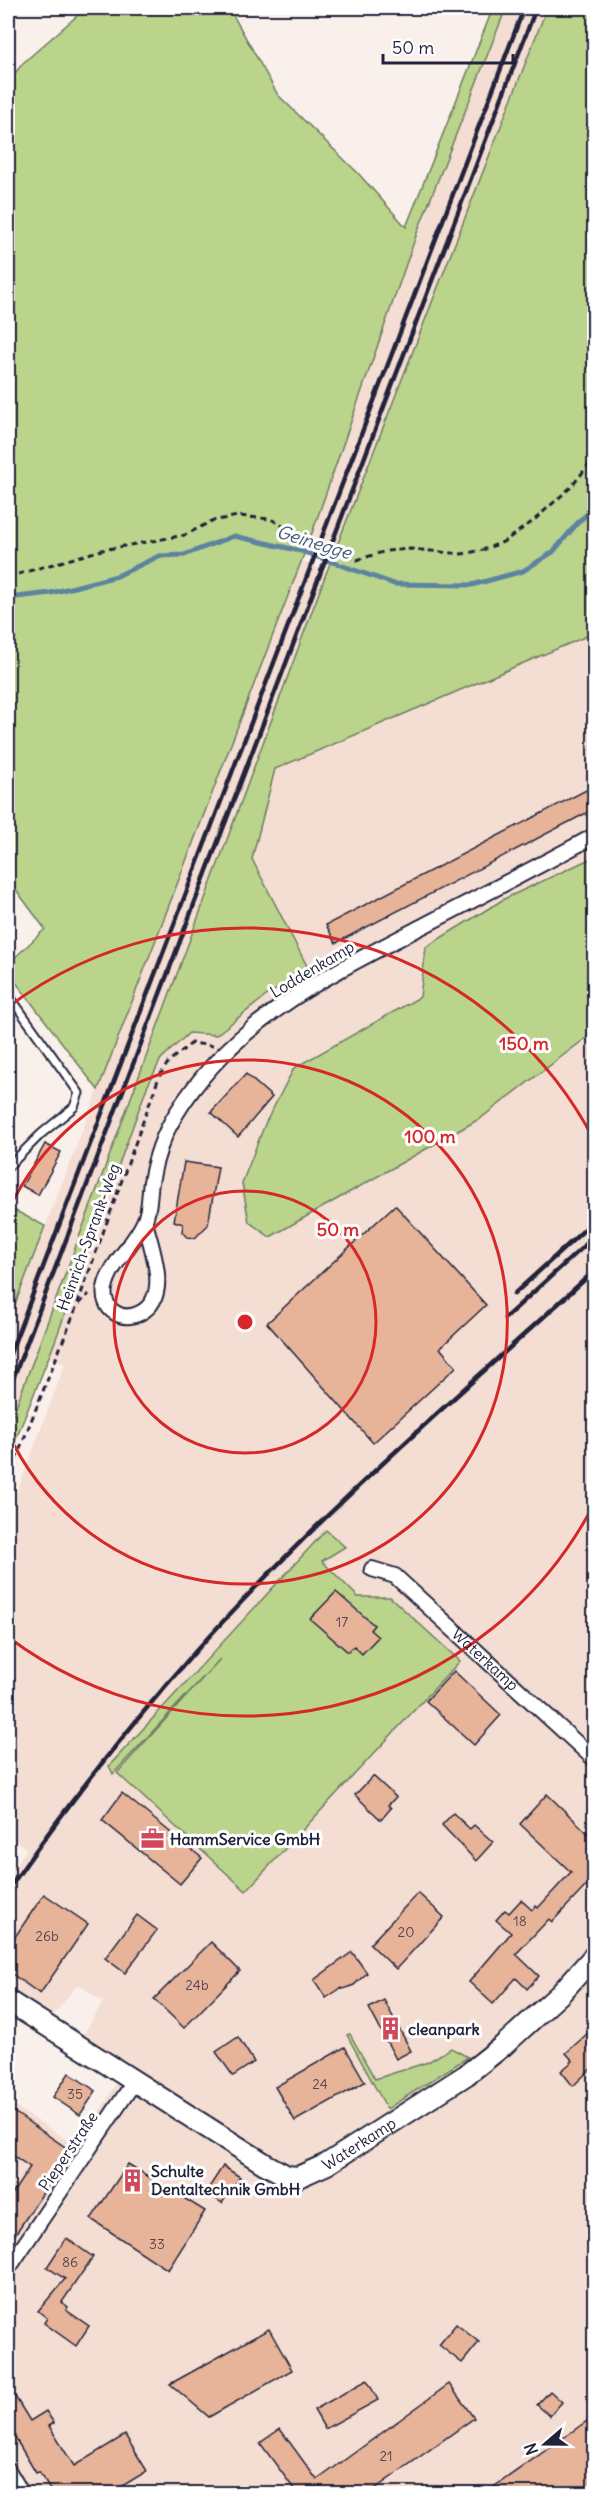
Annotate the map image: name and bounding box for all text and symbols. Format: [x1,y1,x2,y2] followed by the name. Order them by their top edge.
[383,27,514,65] scale bar
[392,36,434,59] text: 50 m
[274,520,355,565] water label: Geinegge
[266,936,358,1002] street label: Loddenkamp
[499,1032,549,1055] text: 150 m
[405,1125,456,1148] text: 100 m
[52,1161,124,1313] street label: Heinrich-Sprank-Weg
[317,1218,359,1241] text: 50 m
[235,1312,255,1332] centre of rings
[336,1613,348,1631] house number: 17
[448,1623,523,1695] street label: Waterkamp
[139,1826,165,1852] office icon: HammService GmbH
[170,1829,321,1849] place label: HammService GmbH
[513,1912,527,1930] house number: 18
[398,1923,414,1941] house number: 20
[35,1927,59,1945] house number: 26b
[185,1976,209,1994] house number: 24b
[377,2016,403,2042] building icon: cleanpark
[408,2019,480,2040] place label: cleanpark
[312,2075,328,2093] house number: 24
[67,2085,83,2103] house number: 35
[34,2107,102,2195] street label: Pieperstraße
[318,2113,400,2175] street label: Waterkamp
[151,2161,301,2199] place label: Schulte Dentaltechnik GmbH
[120,2167,146,2193] building icon: Schulte Dentaltechnik GmbH
[149,2235,165,2253] house number: 33
[62,2253,78,2271] house number: 86
[515,2414,575,2474] north arrow
[520,2441,542,2458] text: N
[379,2447,393,2465] house number: 21

